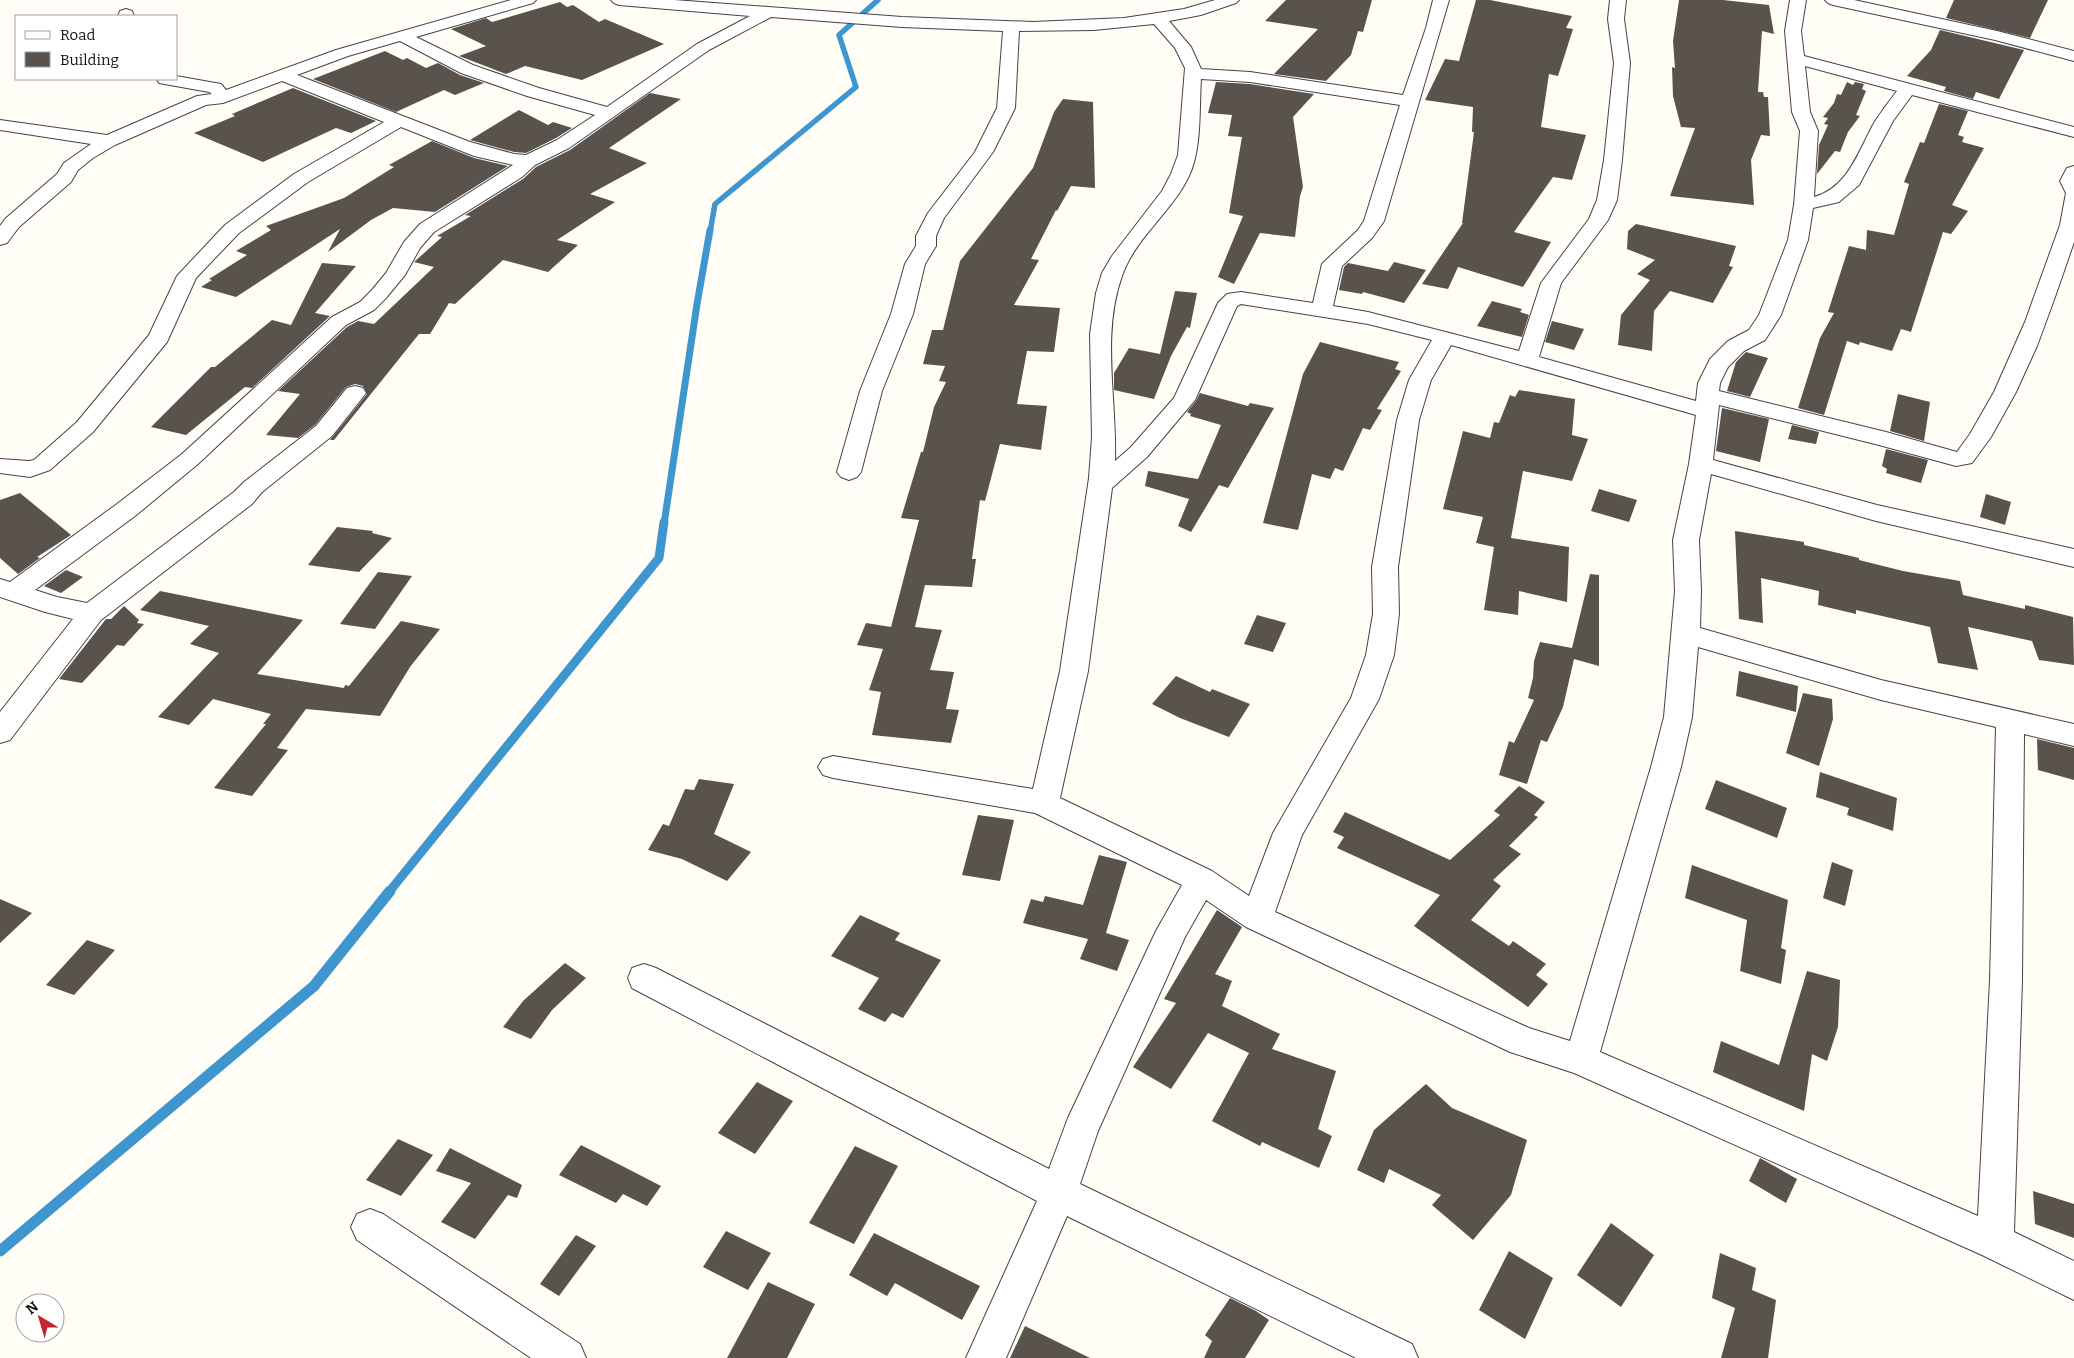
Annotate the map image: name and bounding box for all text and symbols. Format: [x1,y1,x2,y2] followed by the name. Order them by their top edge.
[15,15,178,80] legend
[60,26,95,44] text: Road
[60,51,119,69] text: Building
[15,1293,65,1343] north arrow
[23,1298,42,1318] text: N

